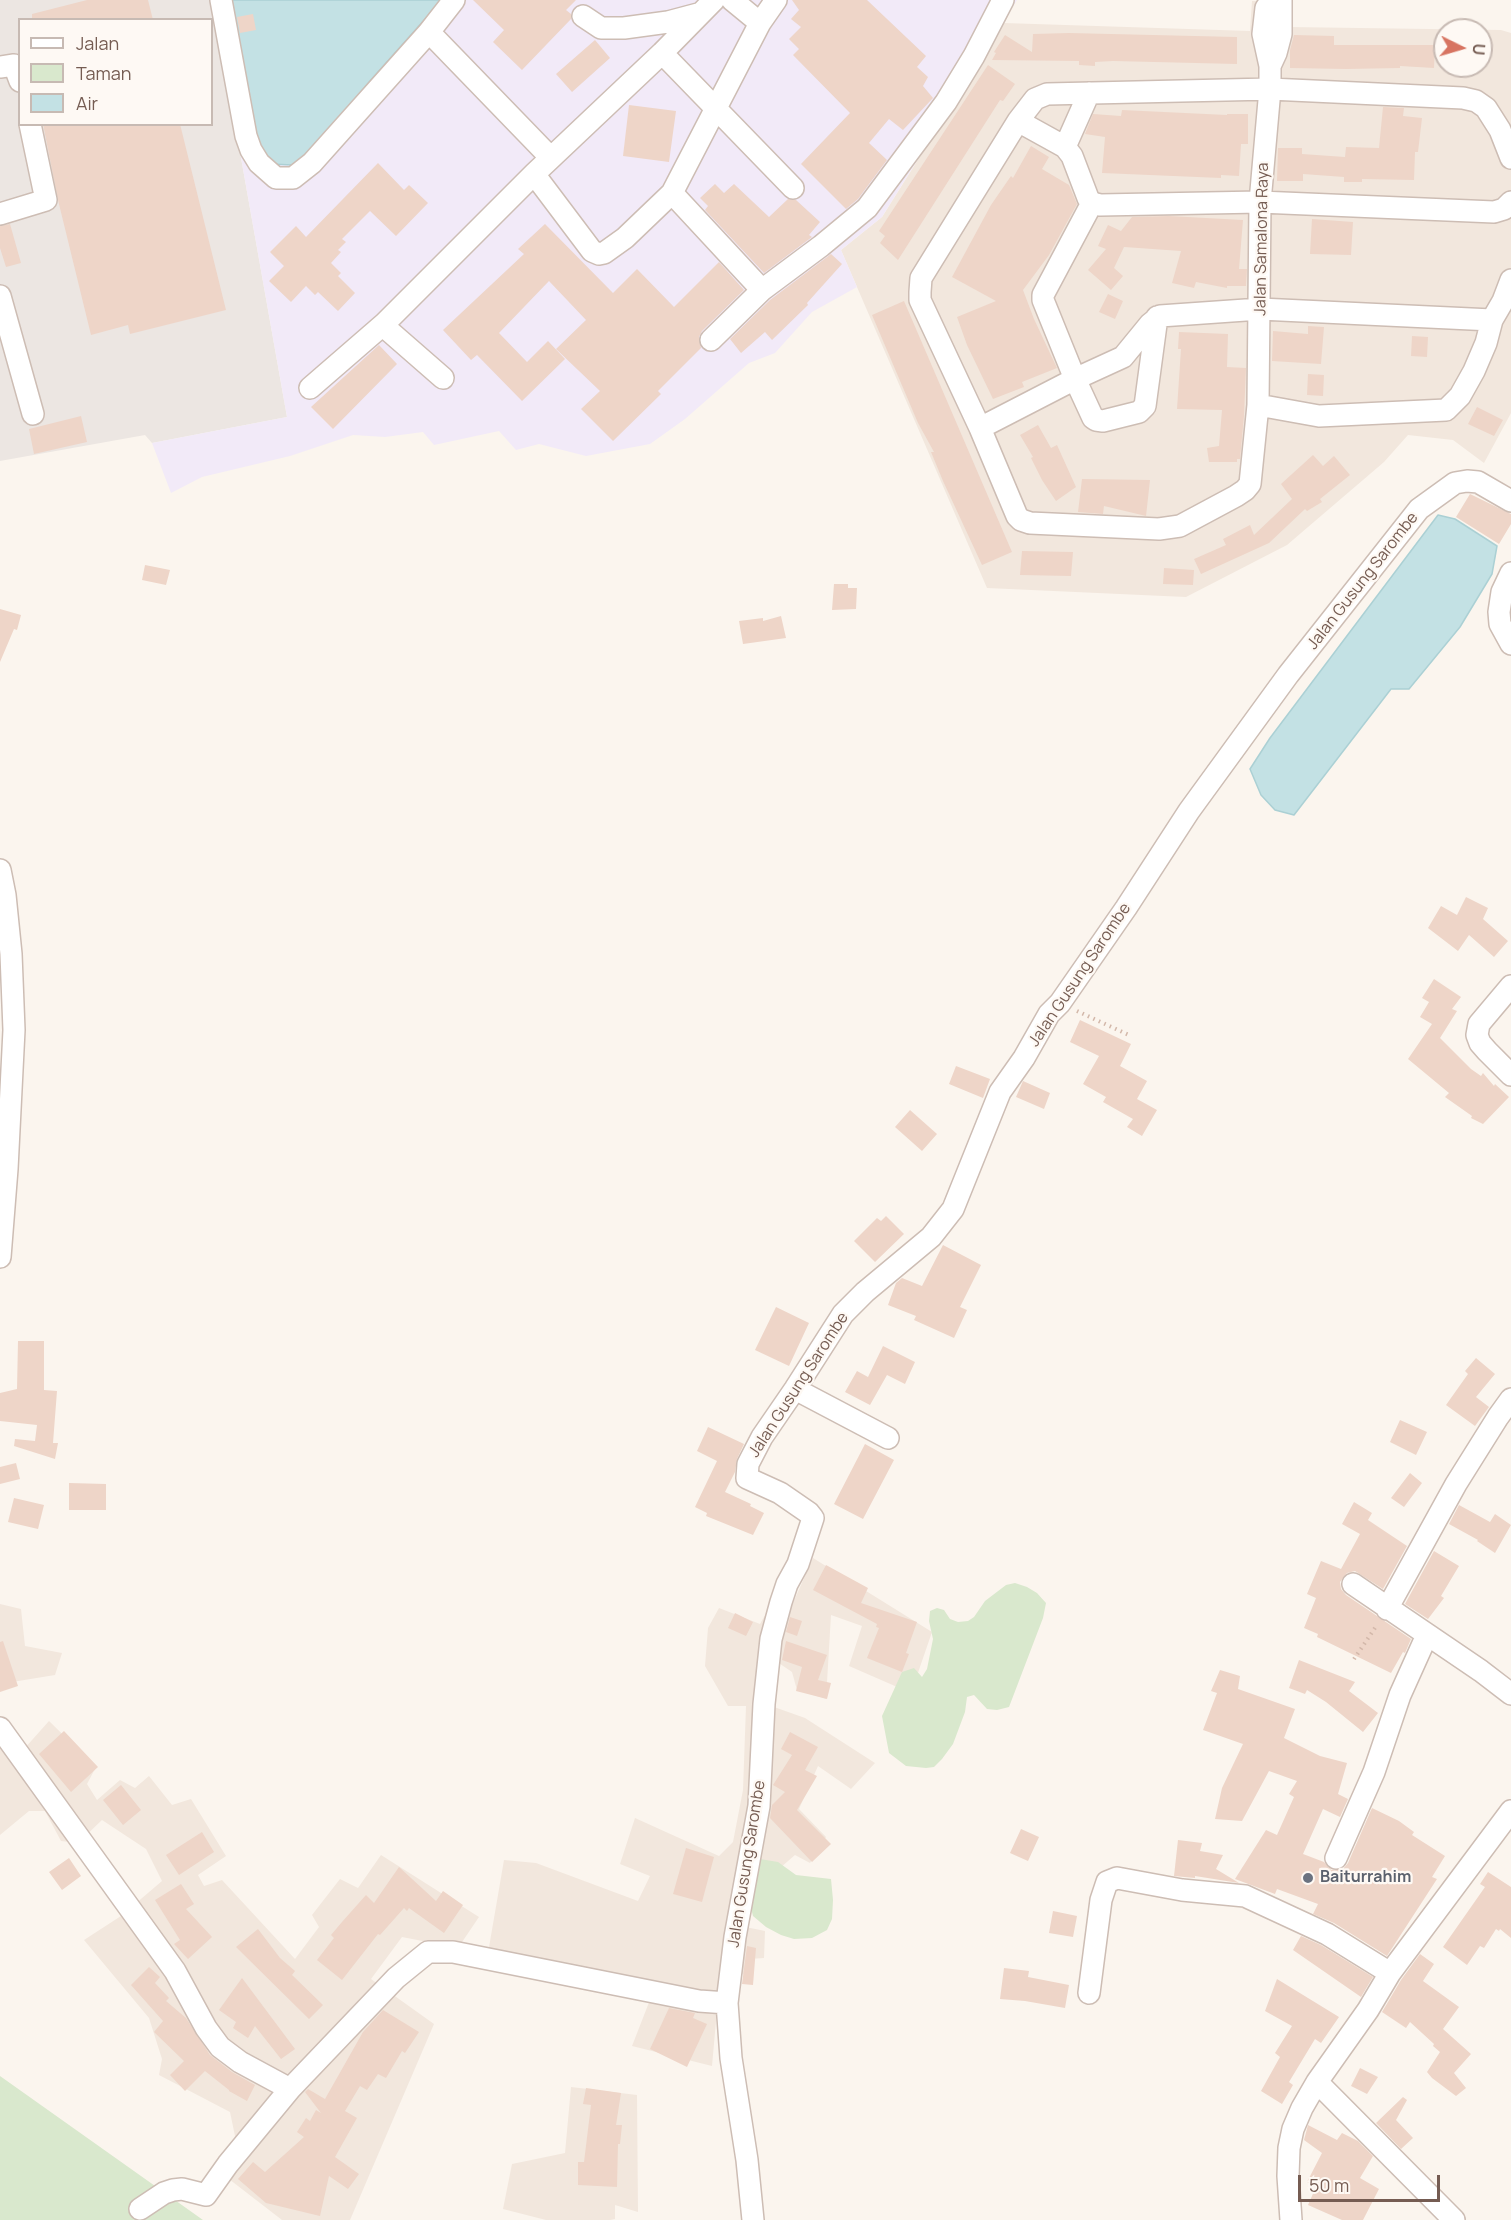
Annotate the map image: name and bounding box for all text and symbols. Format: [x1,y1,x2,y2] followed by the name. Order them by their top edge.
[18,18,213,126] legend
[1433,18,1493,78] north arrow
[76,31,119,55] text: Jalan
[1467,43,1490,56] text: U
[76,61,131,85] text: Taman
[76,91,98,115] text: Air
[1251,162,1273,316] street label: Jalan Samalona Raya
[1304,509,1422,653] street label: Jalan Gusung Sarombe
[1025,900,1135,1050] street label: Jalan Gusung Sarombe
[745,1309,853,1461] street label: Jalan Gusung Sarombe
[724,1779,770,1949] street label: Jalan Gusung Sarombe
[1320,1868,1411,1888] place label: Baiturrahim
[1301,1871,1315,1885] marker: Baiturrahim
[1301,2163,1444,2201] scale bar
[1309,2173,1349,2197] text: 50 m

